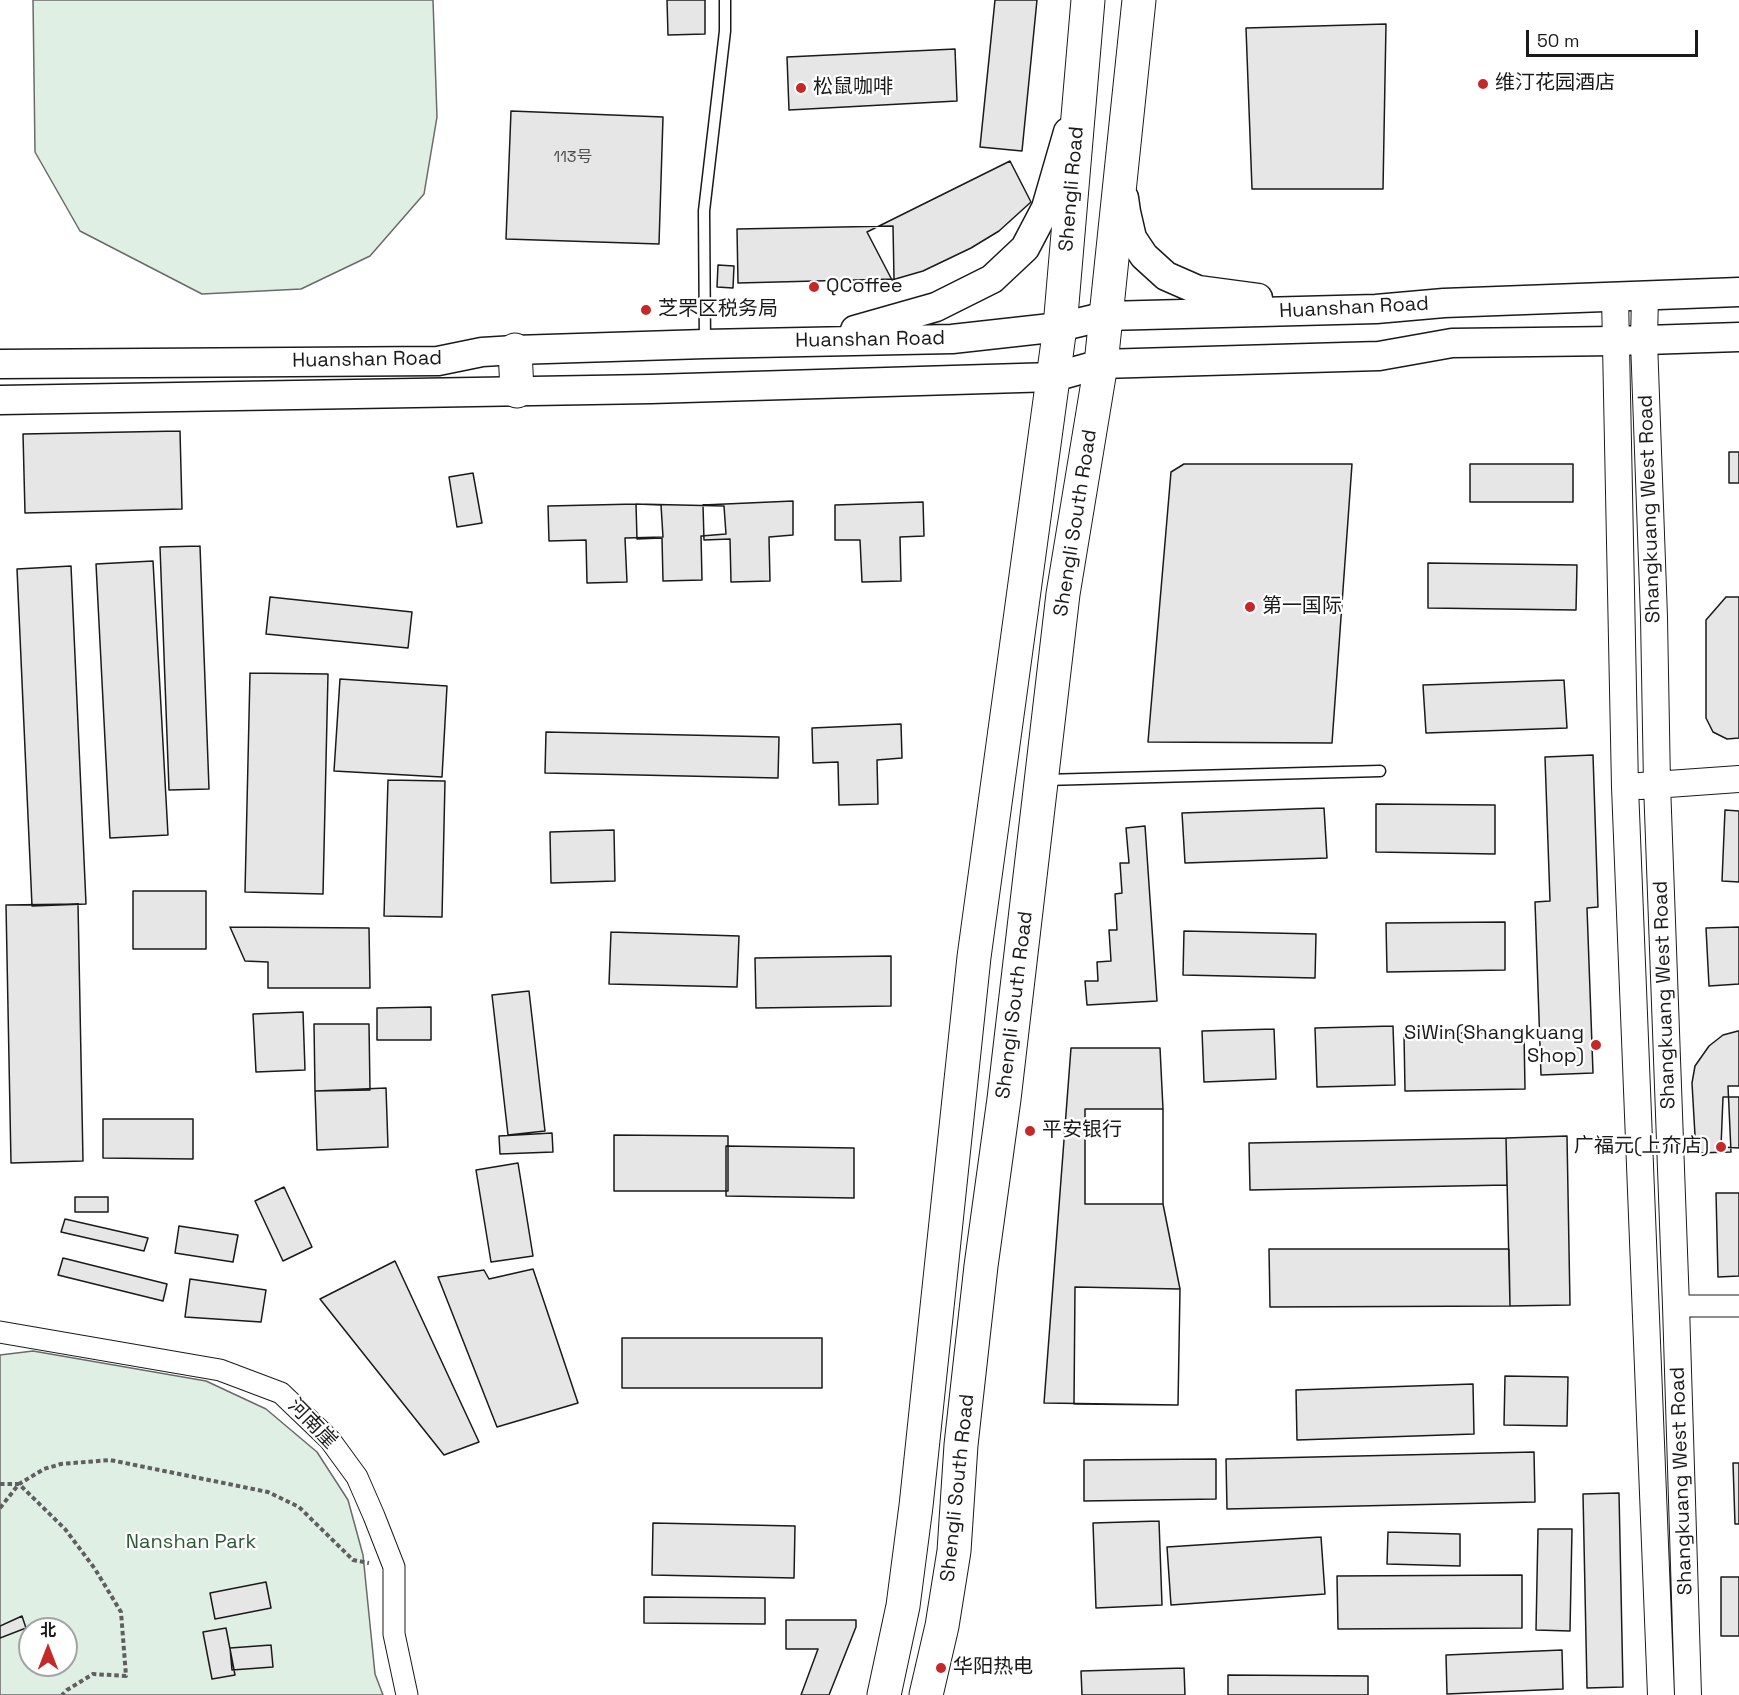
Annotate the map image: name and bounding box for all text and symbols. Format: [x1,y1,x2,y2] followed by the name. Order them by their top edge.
[1529,18,1702,56] scale bar
[1537,29,1579,52] text: 50 m
[1495,72,1615,96] place label: 维汀花园酒店
[813,76,893,100] place label: 松鼠咖啡
[1476,77,1490,91] marker: 维汀花园酒店
[794,81,808,95] marker: 松鼠咖啡
[1055,125,1089,253] street label: Shengli Road
[553,148,593,168] house number: 113号
[826,275,903,299] place label: QCoffee
[807,280,821,294] marker: QCoffee
[1279,292,1429,324] street label: Huanshan Road
[658,298,778,322] place label: 芝罘区税务局
[639,303,653,317] marker: 芝罘区税务局
[795,327,945,353] street label: Huanshan Road
[292,347,442,373] street label: Huanshan Road
[1634,394,1666,624] street label: Shangkuang West Road
[1049,428,1103,618] street label: Shengli South Road
[1262,595,1342,619] place label: 第一国际
[1243,600,1257,614] marker: 第一国际
[1649,880,1681,1110] street label: Shangkuang West Road
[992,910,1038,1100] street label: Shengli South Road
[1404,1022,1584,1069] place label: SiWin(Shangkuang Shop)
[1589,1038,1603,1052] marker: SiWin(Shangkuang Shop)
[1042,1119,1122,1143] place label: 平安银行
[1023,1124,1037,1138] marker: 平安银行
[1574,1135,1709,1159] place label: 广福元(上夼店)
[1714,1140,1728,1154] marker: 广福元(上夼店)
[1666,1366,1698,1596] street label: Shangkuang West Road
[936,1393,980,1583] street label: Shengli South Road
[283,1394,341,1454] street label: 河南崖
[126,1531,256,1555] park label: Nanshan Park
[18,1617,78,1677] north arrow
[40,1620,56,1641] text: 北
[953,1656,1033,1680] place label: 华阳热电
[934,1661,948,1675] marker: 华阳热电

